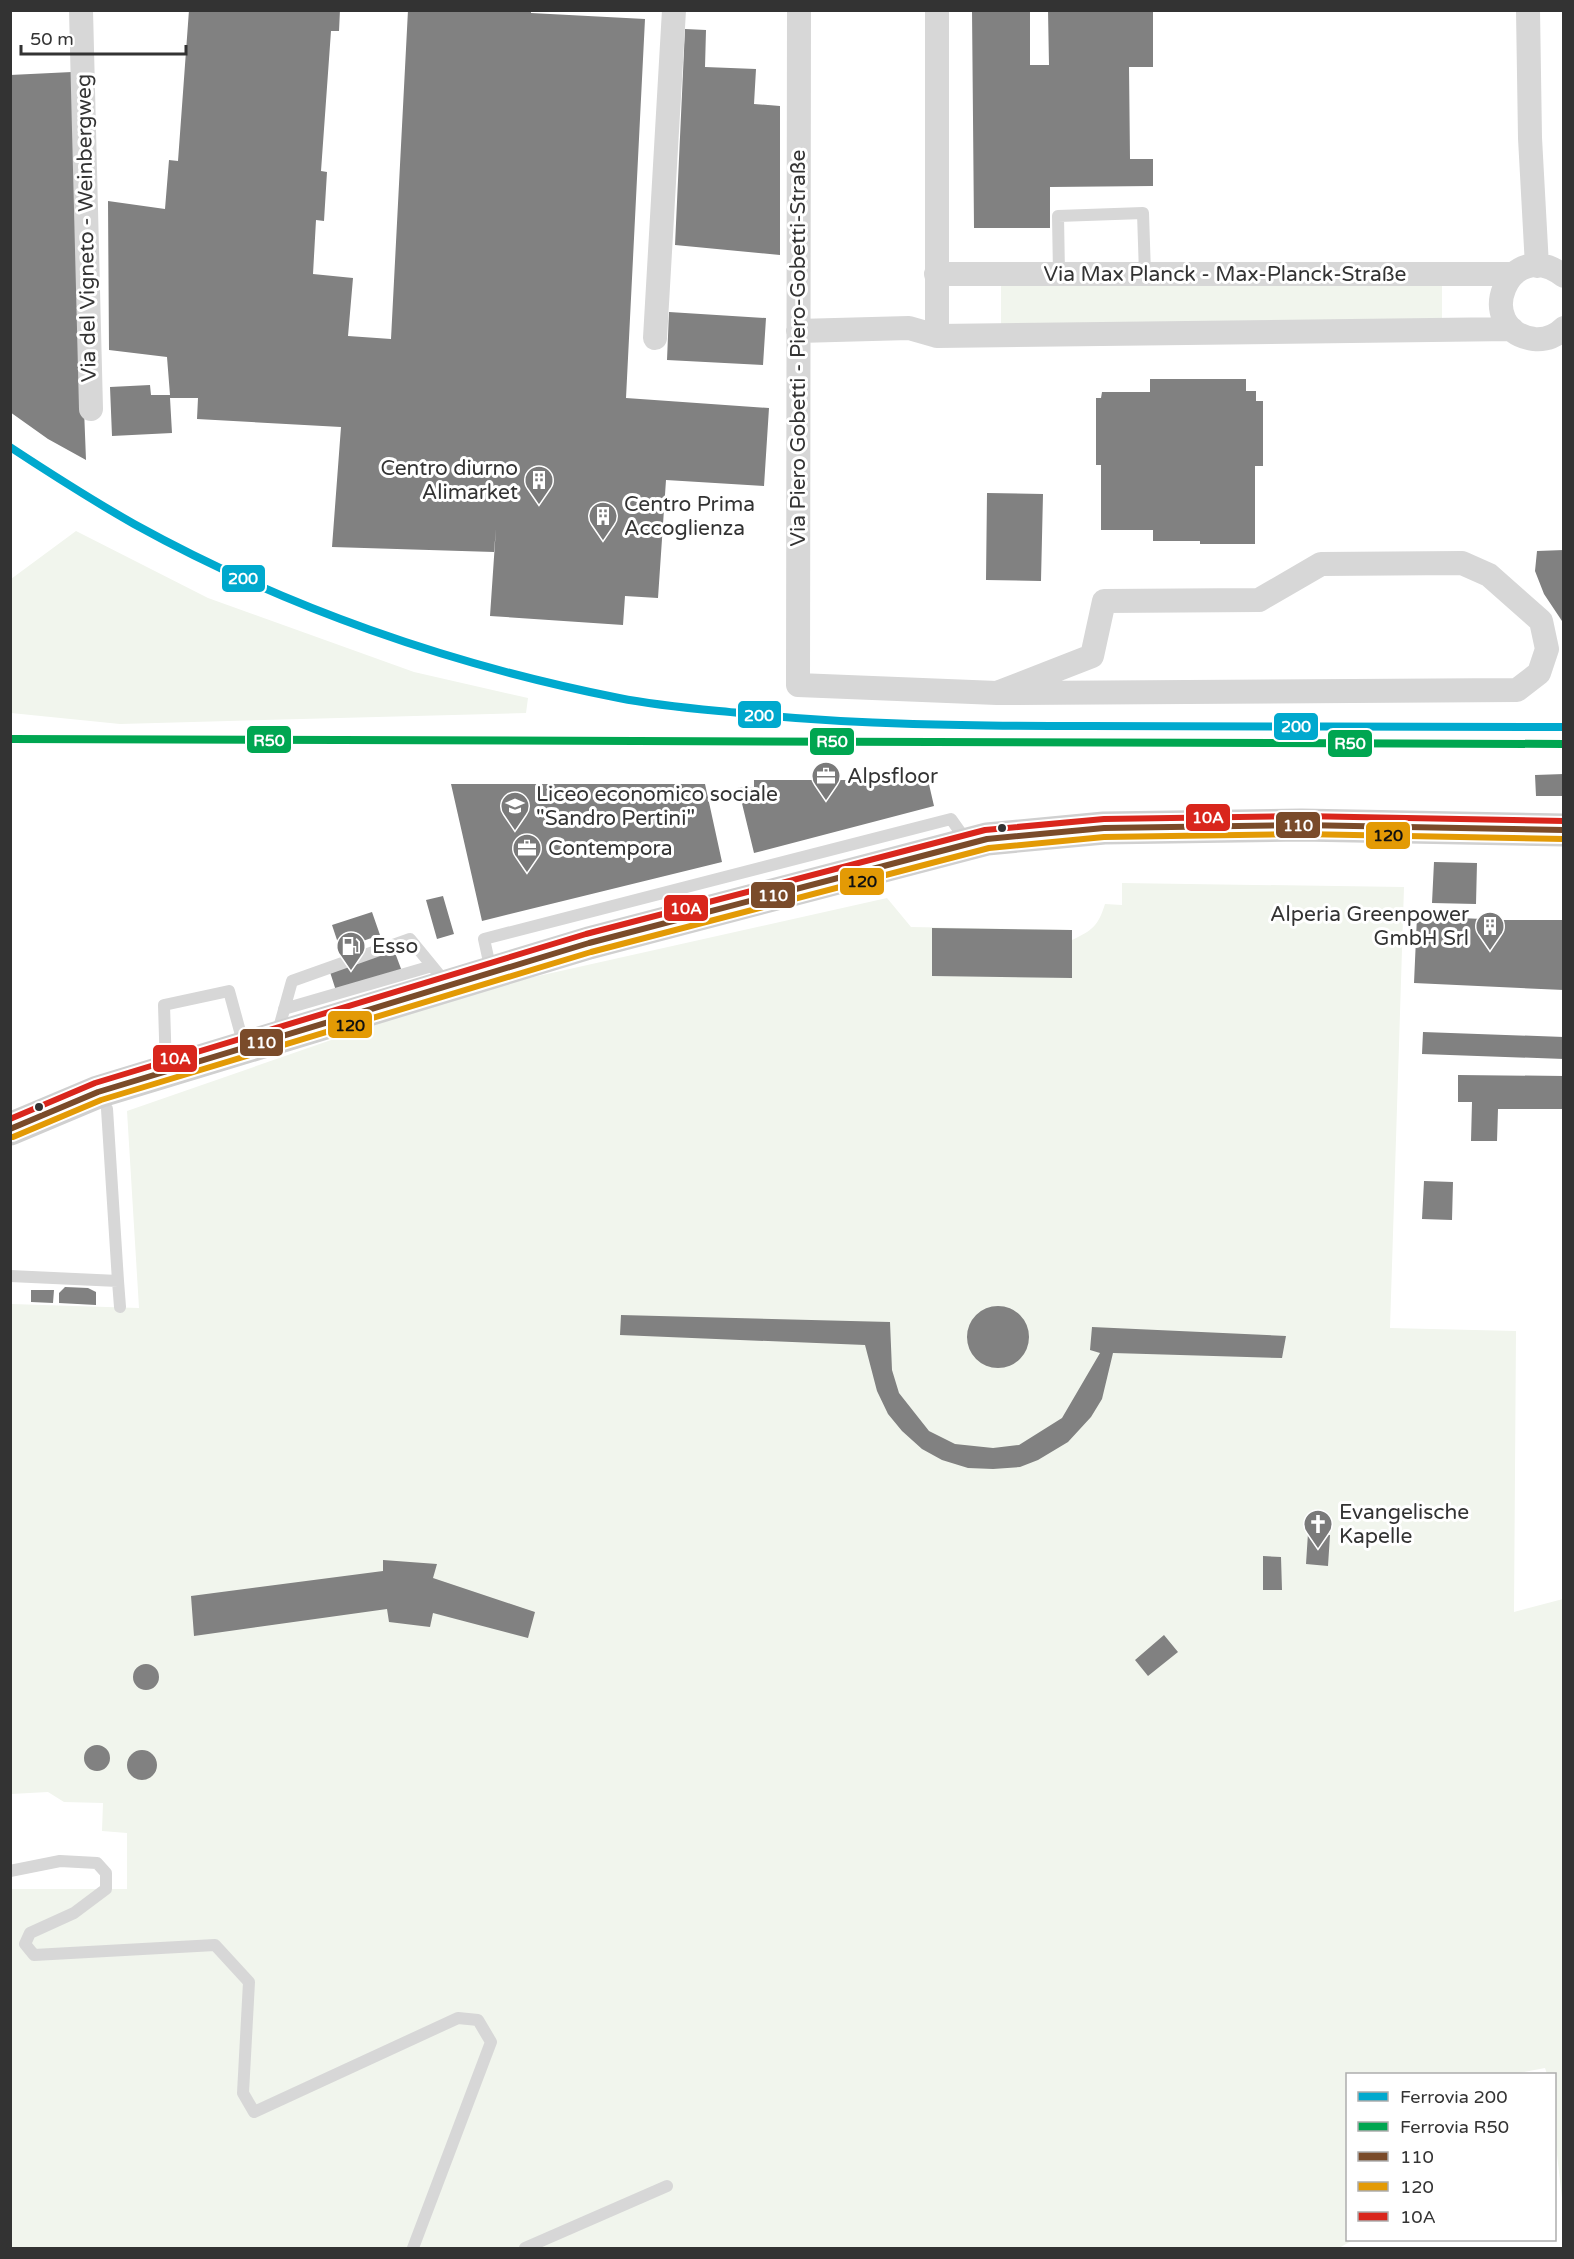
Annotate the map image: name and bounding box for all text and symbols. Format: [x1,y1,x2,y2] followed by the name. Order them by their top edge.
[21,18,186,56] scale bar
[30,28,74,50] text: 50 m
[71,74,102,382] street label: Via del Vigneto - Weinbergweg
[786,149,811,546] street label: Via Piero Gobetti - Piero-Gobetti-Straße
[1044,262,1407,287] street label: Via Max Planck - Max-Planck-Straße
[380,456,518,505] place label: Centro diurno Alimarket
[523,464,555,506] building icon: Centro diurno Alimarket
[624,492,755,541] place label: Centro Prima Accoglienza
[587,500,619,542] building icon: Centro Prima Accoglienza
[221,564,266,593] line badge: 200
[228,569,258,589] text: 200
[737,700,782,729] line badge: 200
[744,706,774,726] text: 200
[1273,712,1319,741] line badge: 200
[1281,717,1311,737] text: 200
[246,725,292,754] line badge: R50
[809,727,855,756] line badge: R50
[1327,729,1373,758] line badge: R50
[253,731,285,751] text: R50
[816,732,848,752] text: R50
[1334,734,1366,754] text: R50
[810,760,842,802] office icon: Alpsfloor
[847,764,938,789] place label: Alpsfloor
[536,782,778,831] place label: Liceo economico sociale "Sandro Pertini"
[499,790,531,832] school or university icon: Liceo economico sociale "Sandro Pertini"
[1185,803,1231,832] line badge: 10A
[1192,808,1224,828] text: 10A
[1275,811,1321,839] line badge: 110
[1283,816,1313,836] text: 110
[1365,821,1411,850] line badge: 120
[996,822,1008,834] unlabelled marker
[1373,826,1403,846] text: 120
[511,832,543,874] office icon: Contempora
[548,836,672,861] place label: Contempora
[839,867,885,896] line badge: 120
[847,872,877,892] text: 120
[750,881,796,909] line badge: 110
[758,886,788,906] text: 110
[663,894,709,922] line badge: 10A
[670,899,702,919] text: 10A
[1270,902,1469,951] place label: Alperia Greenpower GmbH Srl
[1474,910,1506,952] building icon: Alperia Greenpower GmbH Srl
[335,930,367,972] fuel station icon: Esso
[372,934,418,959] place label: Esso
[327,1010,373,1039] line badge: 120
[335,1016,365,1036] text: 120
[239,1028,284,1057] line badge: 110
[246,1033,276,1053] text: 110
[152,1044,198,1073] line badge: 10A
[159,1049,191,1069] text: 10A
[33,1101,45,1113] unlabelled marker
[1339,1500,1469,1549] place label: Evangelische Kapelle
[1302,1508,1334,1550] church icon: Evangelische Kapelle
[1346,2073,1556,2241] legend
[1400,2086,1507,2108] text: Ferrovia 200
[1400,2116,1509,2138] text: Ferrovia R50
[1400,2146,1434,2168] text: 110
[1400,2176,1434,2198] text: 120
[1400,2206,1436,2228] text: 10A

